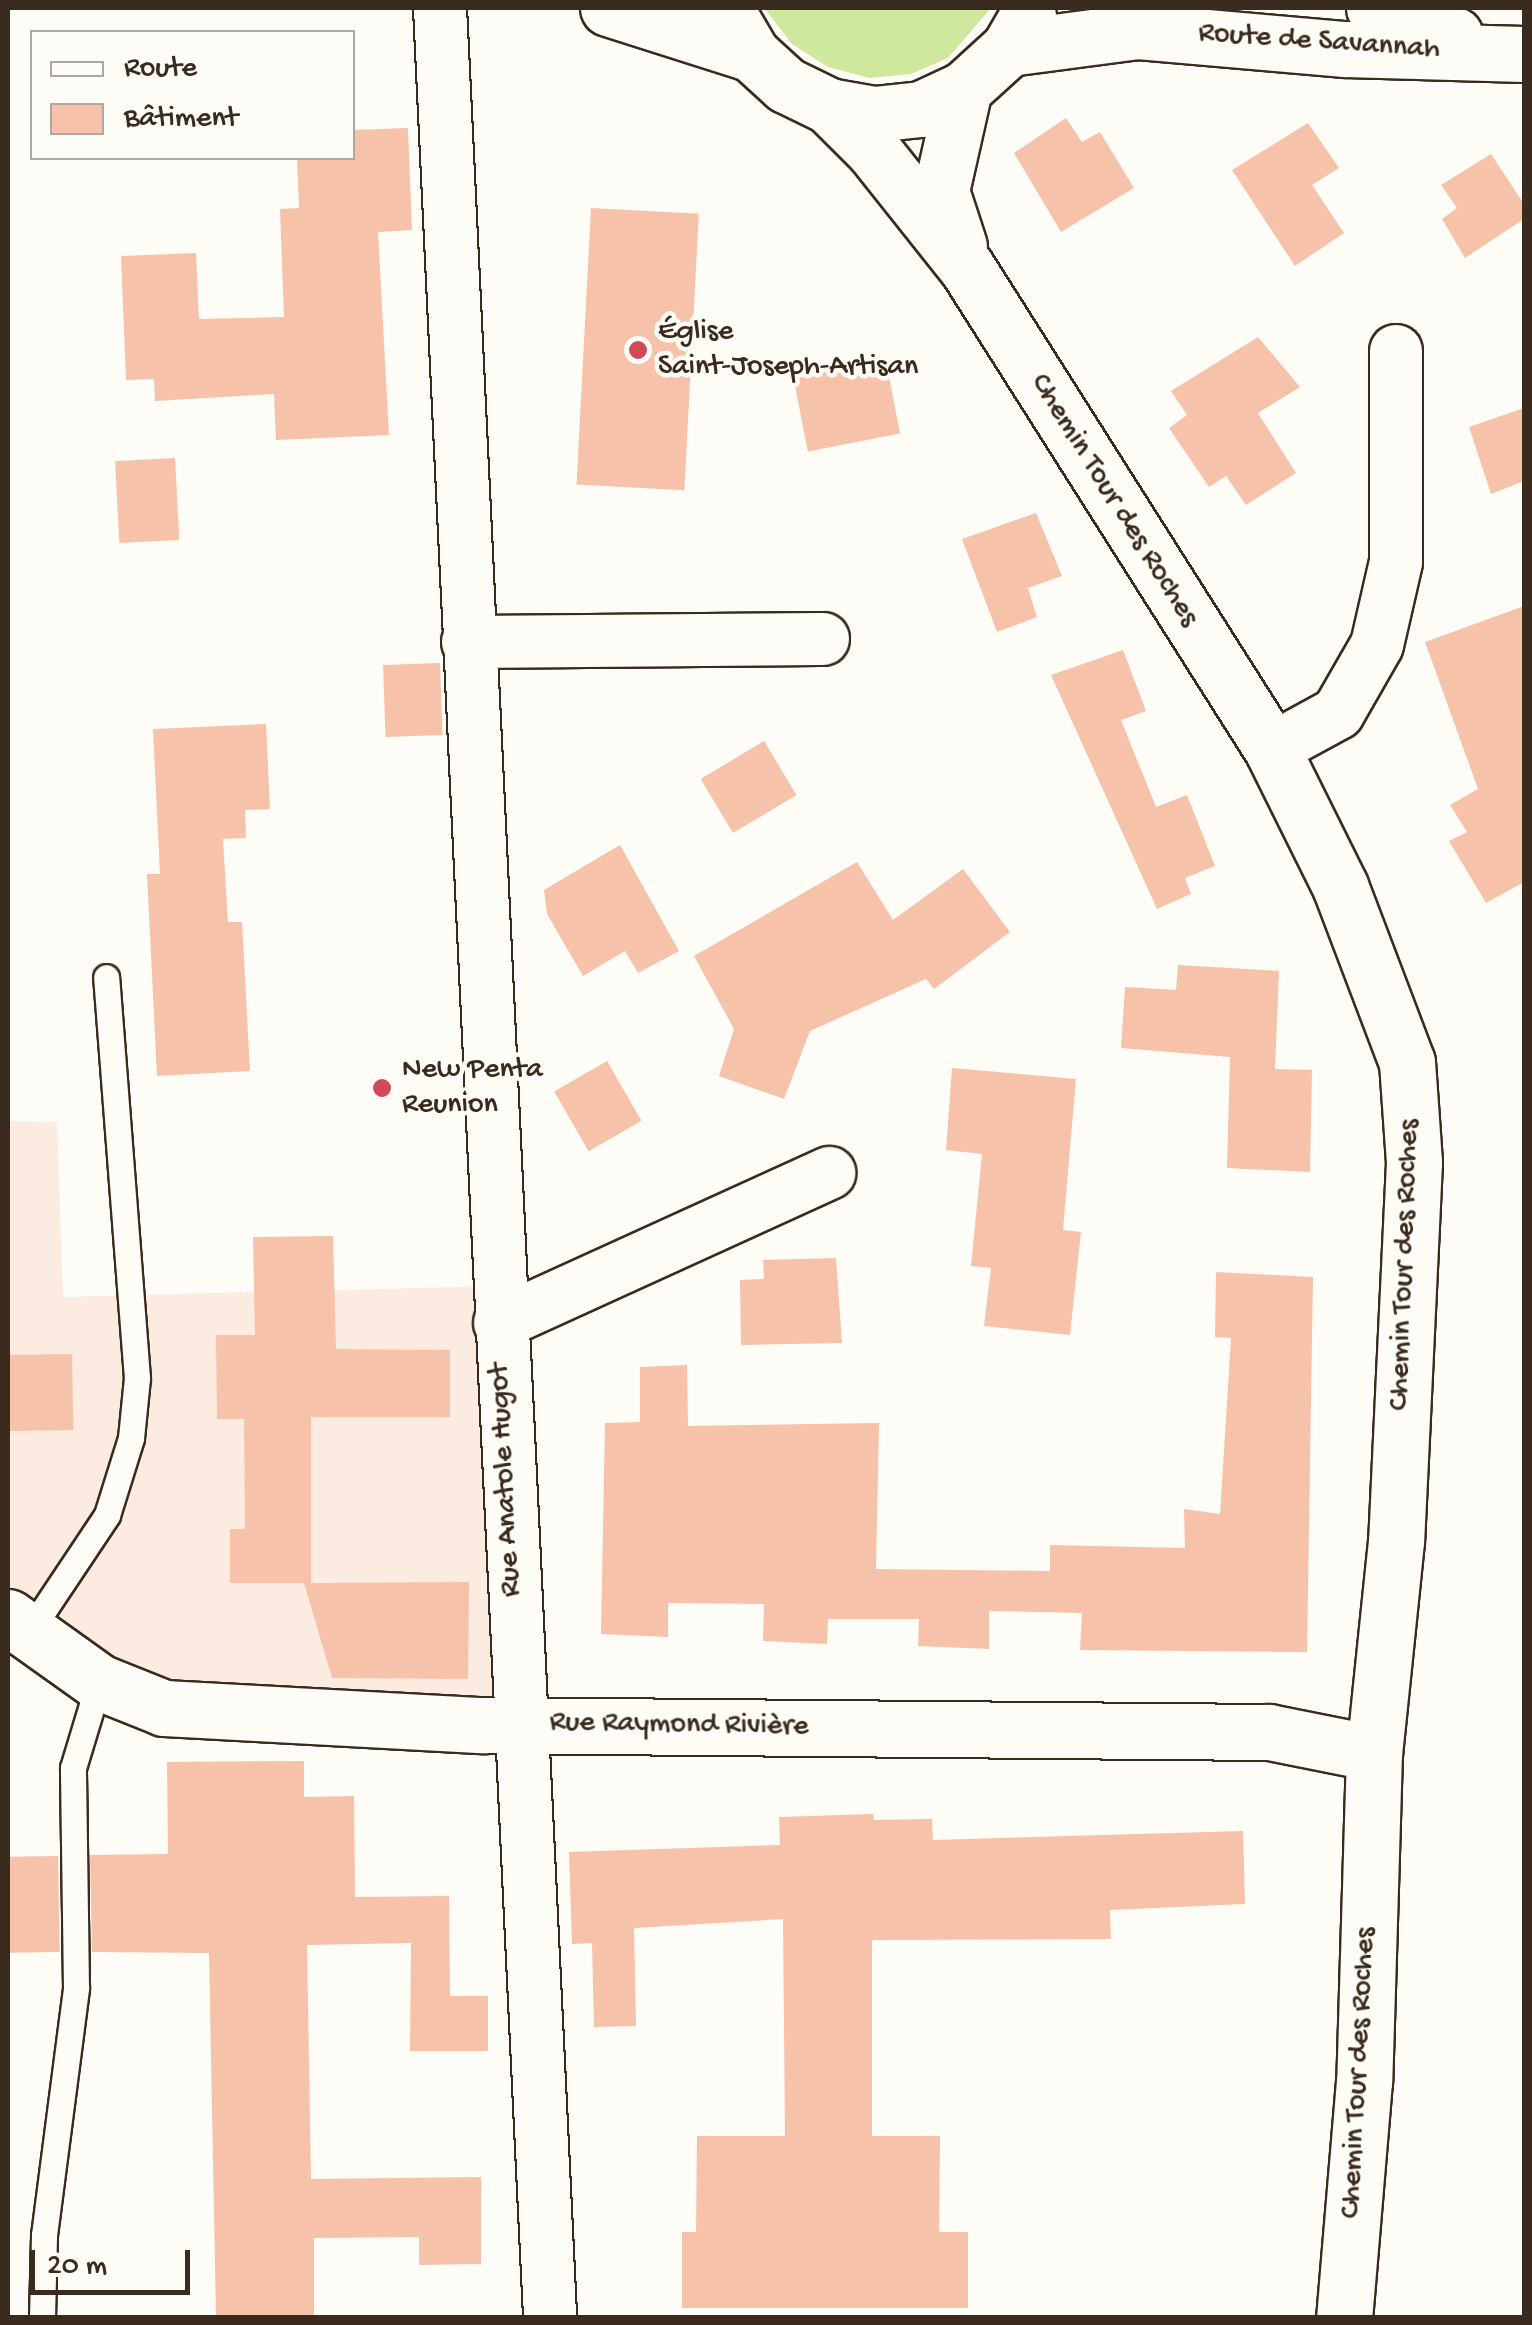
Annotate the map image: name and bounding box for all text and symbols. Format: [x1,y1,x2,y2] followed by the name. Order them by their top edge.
[1197,17,1441,69] street label: Route de Savannah
[30,30,355,160] legend
[124,52,197,87] text: Route
[124,102,238,137] text: Bâtiment
[658,315,918,386] place label: Église Saint-Joseph-Artisan
[627,339,649,361] marker: Église Saint-Joseph-Artisan
[1021,368,1205,634] street label: Chemin Tour des Roches
[402,1053,543,1124] place label: New Penta Reunion
[371,1077,393,1099] marker: New Penta Reunion
[1383,1119,1429,1411] street label: Chemin Tour des Roches
[483,1362,531,1598] street label: Rue Anatole Hugot
[549,1706,809,1746] street label: Rue Raymond Rivière
[1334,1927,1386,2219] street label: Chemin Tour des Roches
[35,2230,195,2292] scale bar
[47,2250,107,2285] text: 20 m

